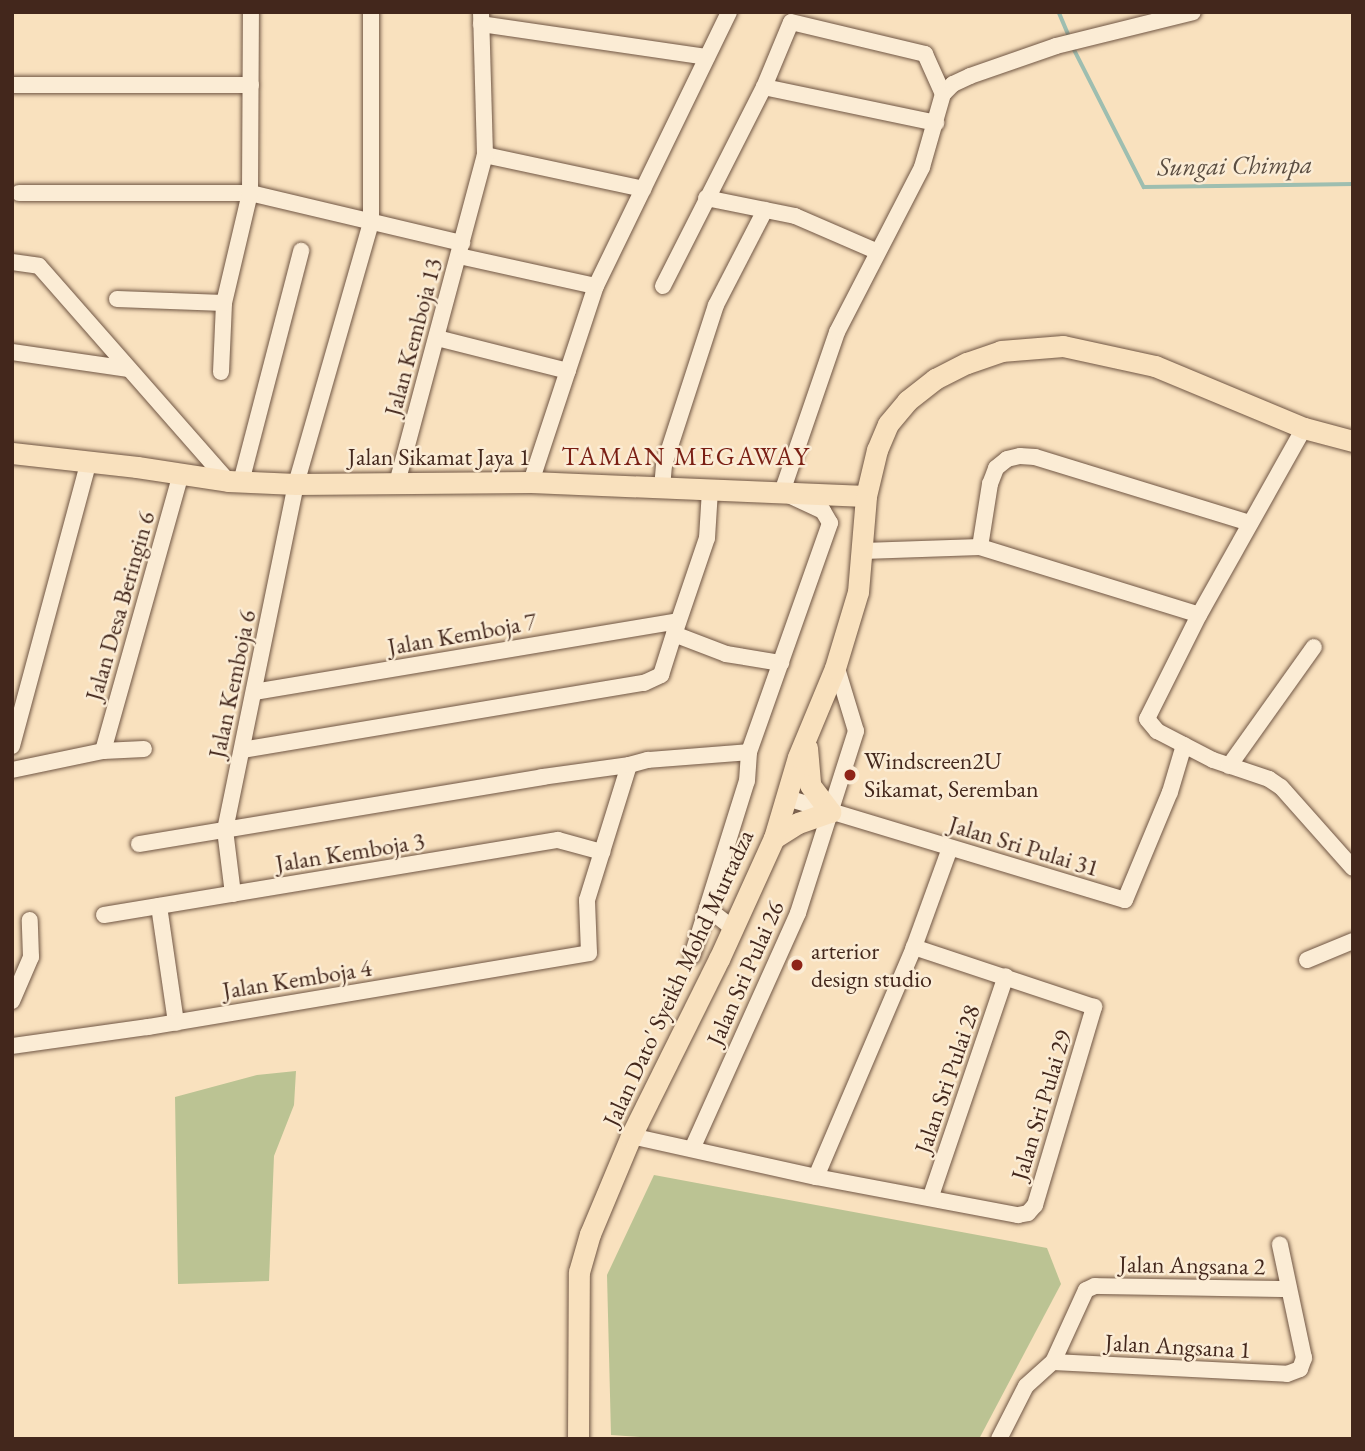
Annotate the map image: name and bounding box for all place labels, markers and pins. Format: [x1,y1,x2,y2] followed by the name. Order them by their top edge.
[864,747,1039,803] place label: Windscreen2U Sikamat, Seremban
[842,767,858,783] marker: Windscreen2U Sikamat, Seremban
[811,937,932,993] place label: arterior design studio
[789,957,805,973] marker: arterior design studio

